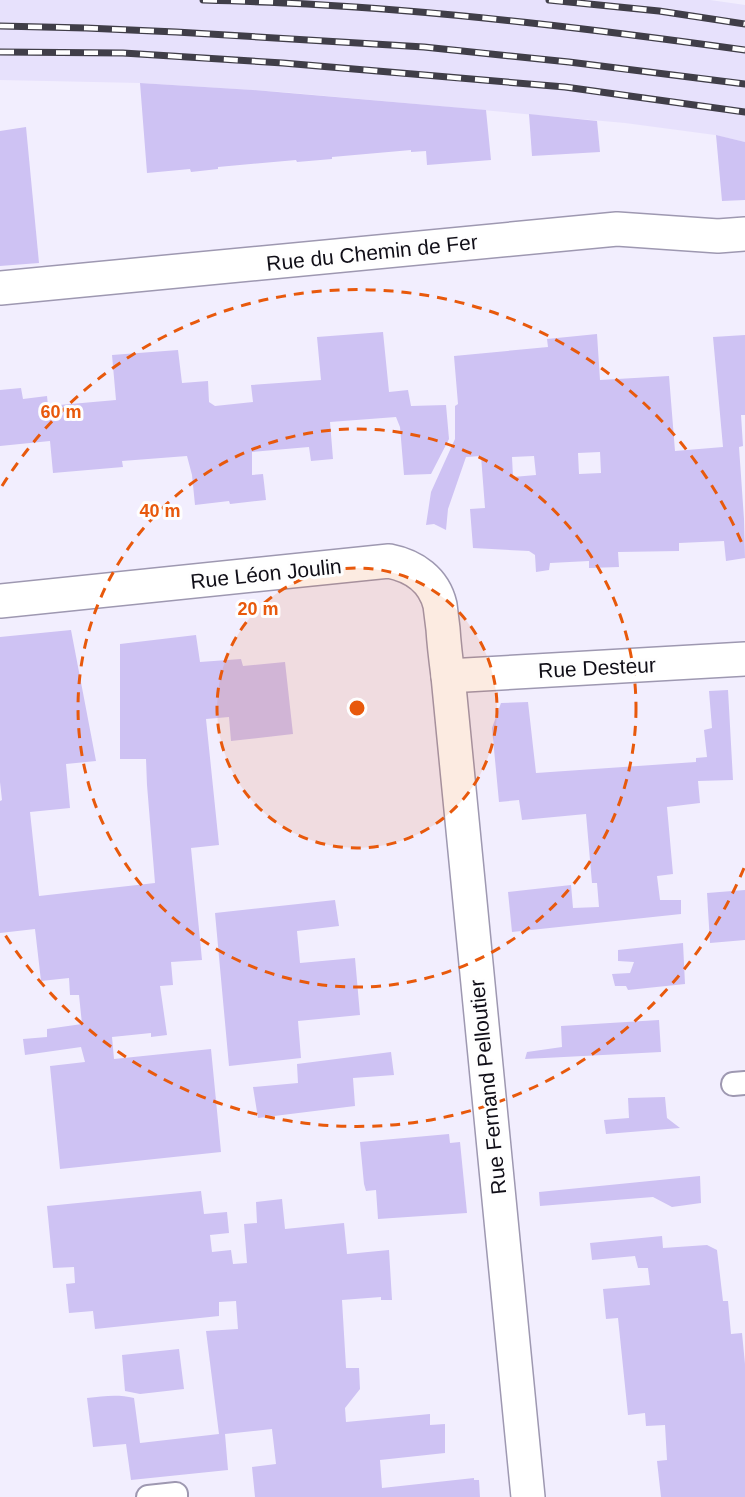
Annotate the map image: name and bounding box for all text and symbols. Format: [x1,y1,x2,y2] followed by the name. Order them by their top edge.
[265,230,479,275] street label: Rue du Chemin de Fer
[40,402,82,422] text: 60 m
[139,501,181,521] text: 40 m
[189,554,343,593] street label: Rue Léon Joulin
[237,599,279,619] text: 20 m
[538,653,656,682] street label: Rue Desteur
[347,698,367,718] centre of rings
[465,978,510,1196] street label: Rue Fernand Pelloutier

